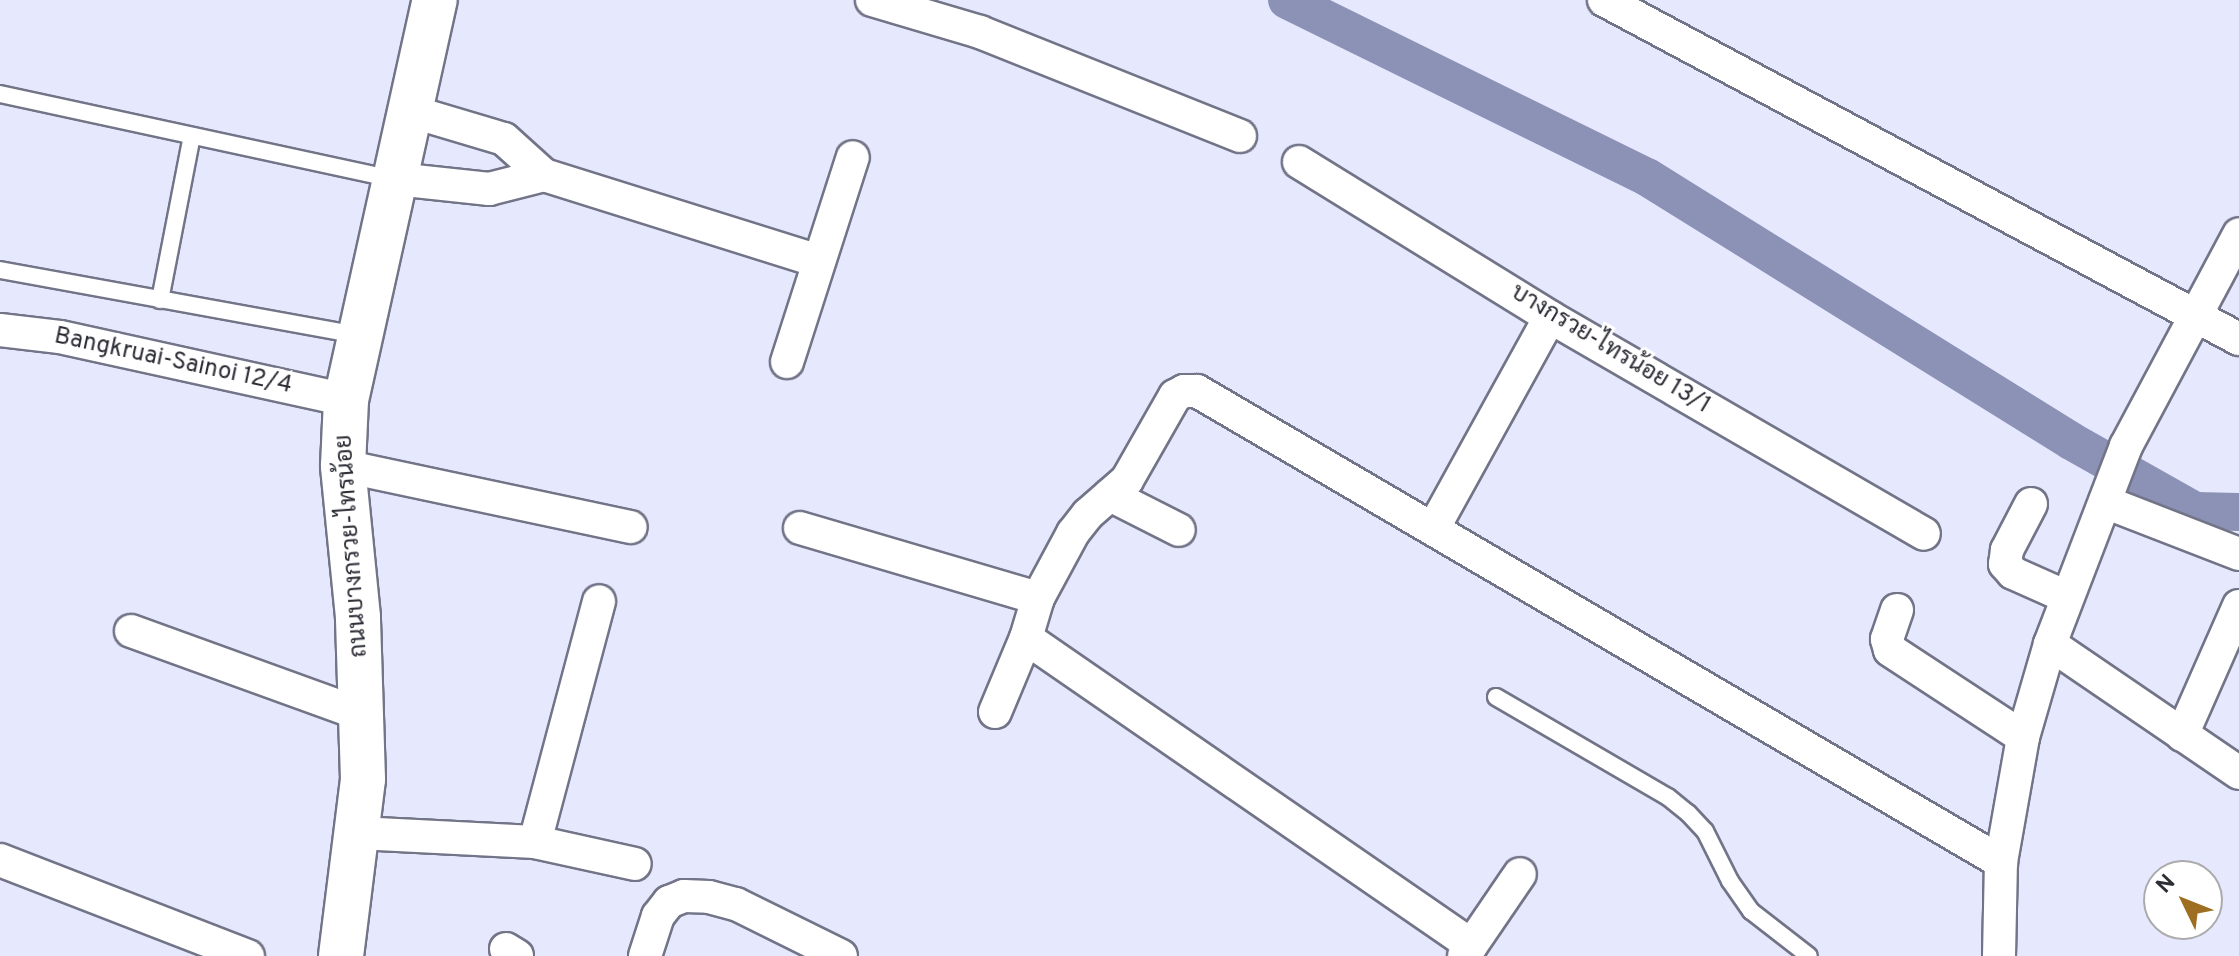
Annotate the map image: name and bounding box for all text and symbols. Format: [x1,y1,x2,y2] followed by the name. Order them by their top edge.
[1505,279,1715,421] street label: บางกรวย-ไทรน้อย 13/1
[51,323,295,401] street label: Bangkruai-Sainoi 12/4
[331,434,375,658] street label: ถนนบางกรวย-ไทรน้อย
[2143,860,2223,940] north arrow
[2151,870,2182,900] text: N

